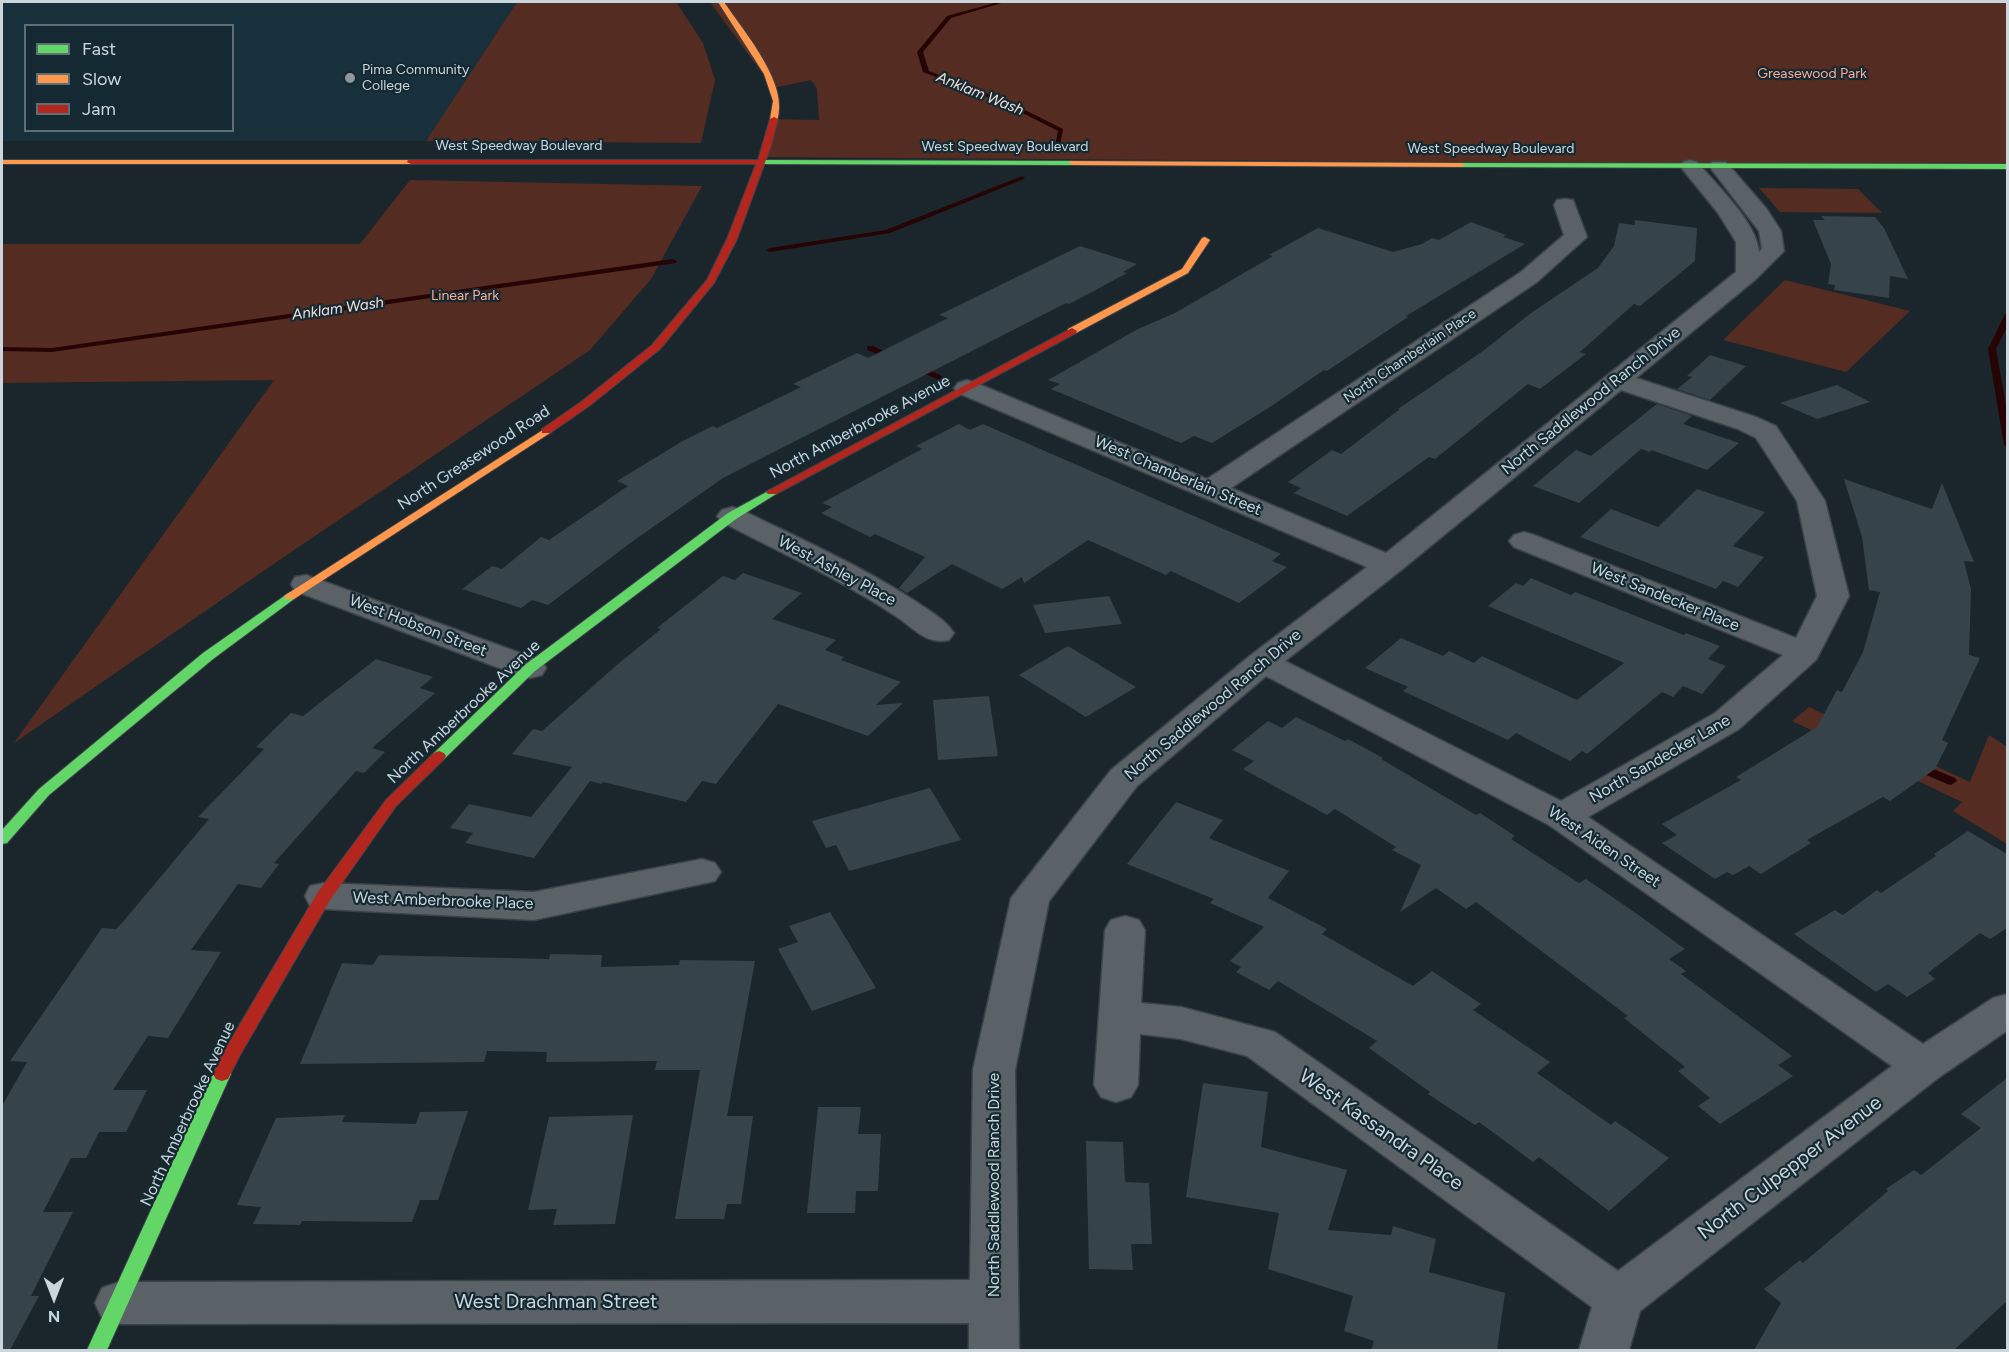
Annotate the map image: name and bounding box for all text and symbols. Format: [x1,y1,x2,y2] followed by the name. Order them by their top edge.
[24,24,234,132] legend
[82,38,116,60] text: Fast
[362,62,469,94] place label: Pima Community College
[1757,66,1867,82] park label: Greasewood Park
[82,68,121,90] text: Slow
[934,68,1026,120] water label: Anklam Wash
[343,71,357,85] marker: Pima Community College
[82,98,116,120] text: Jam
[435,138,603,154] street label: West Speedway Boulevard
[921,139,1089,155] street label: West Speedway Boulevard
[1407,141,1575,157] street label: West Speedway Boulevard
[431,288,499,304] park label: Linear Park
[291,294,385,324] water label: Anklam Wash
[1341,305,1479,407] street label: North Chamberlain Place
[1498,323,1684,479] street label: North Saddlewood Ranch Drive
[766,371,954,483] street label: North Amberbrooke Avenue
[394,402,554,514] street label: North Greasewood Road
[1092,432,1264,520] street label: West Chamberlain Street
[775,532,899,610] street label: West Ashley Place
[1588,558,1742,636] street label: West Sandecker Place
[346,591,490,661] street label: West Hobson Street
[1121,625,1305,785] street label: North Saddlewood Ranch Drive
[384,636,544,788] street label: North Amberbrooke Avenue
[1586,711,1734,807] street label: North Sandecker Lane
[1544,802,1664,892] street label: West Aiden Street
[352,888,534,914] street label: West Amberbrooke Place
[137,1019,239,1209] street label: North Amberbrooke Avenue
[1294,1064,1468,1196] street label: West Kassandra Place
[984,1073,1004,1297] street label: North Saddlewood Ranch Drive
[1693,1091,1887,1245] street label: North Culpepper Avenue
[24,1268,84,1328] north arrow
[454,1290,658,1314] street label: West Drachman Street
[48,1307,60,1326] text: N

